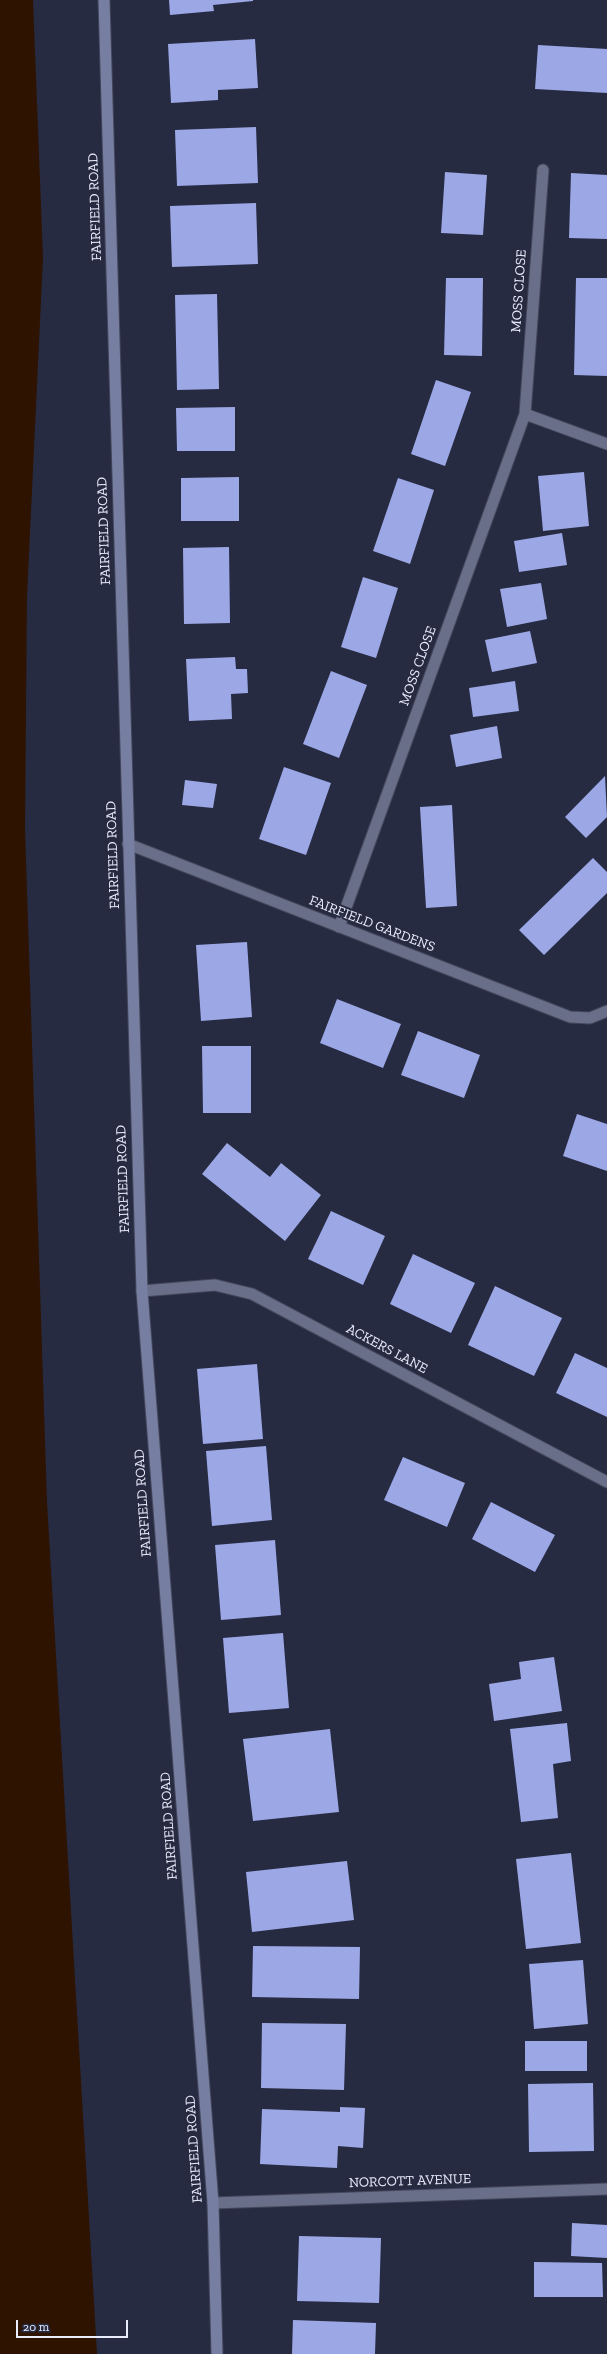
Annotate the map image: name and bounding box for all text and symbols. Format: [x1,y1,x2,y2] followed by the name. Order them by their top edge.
[85,153,105,261] street label: FAIRFIELD ROAD
[508,249,530,333] street label: MOSS CLOSE
[94,477,114,585] street label: FAIRFIELD ROAD
[396,624,440,708] street label: MOSS CLOSE
[103,801,123,909] street label: FAIRFIELD ROAD
[307,892,437,956] street label: FAIRFIELD GARDENS
[113,1125,133,1233] street label: FAIRFIELD ROAD
[344,1321,430,1377] street label: ACKERS LANE
[131,1449,155,1557] street label: FAIRFIELD ROAD
[157,1772,181,1880] street label: FAIRFIELD ROAD
[182,2095,206,2203] street label: FAIRFIELD ROAD
[349,2170,471,2192] street label: NORCOTT AVENUE
[18,2312,130,2338] scale bar
[23,2320,49,2334] text: 20 m

